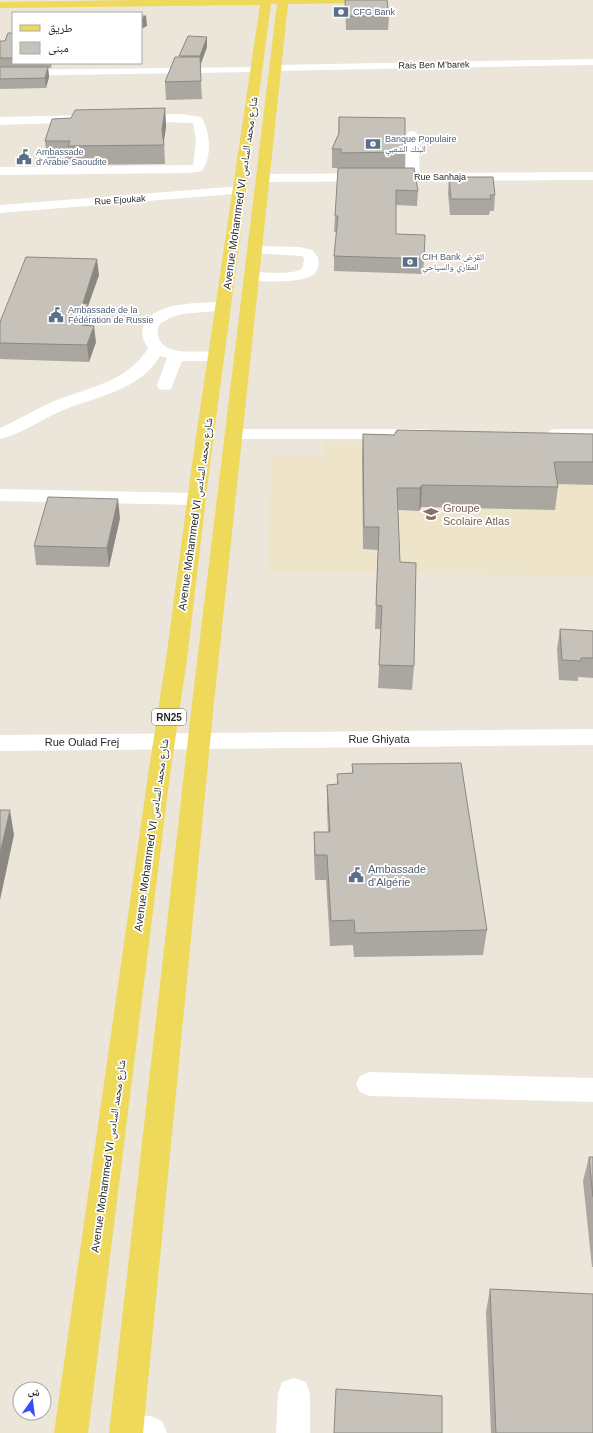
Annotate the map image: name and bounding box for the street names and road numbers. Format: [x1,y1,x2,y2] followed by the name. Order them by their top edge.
[398,59,470,71] street label: Rais Ben M’barek
[221,96,260,290] street label: Avenue Mohammed VI شارع محمد السادس
[414,172,466,182] street label: Rue Sanhaja
[94,193,146,207] street label: Rue Ejoukak
[176,417,215,611] street label: Avenue Mohammed VI شارع محمد السادس
[152,709,186,725] road number: RN25
[348,733,410,745] street label: Rue Ghiyata
[45,736,119,748] street label: Rue Oulad Frej
[132,738,171,932] street label: Avenue Mohammed VI شارع محمد السادس
[89,1059,128,1253] street label: Avenue Mohammed VI شارع محمد السادس

